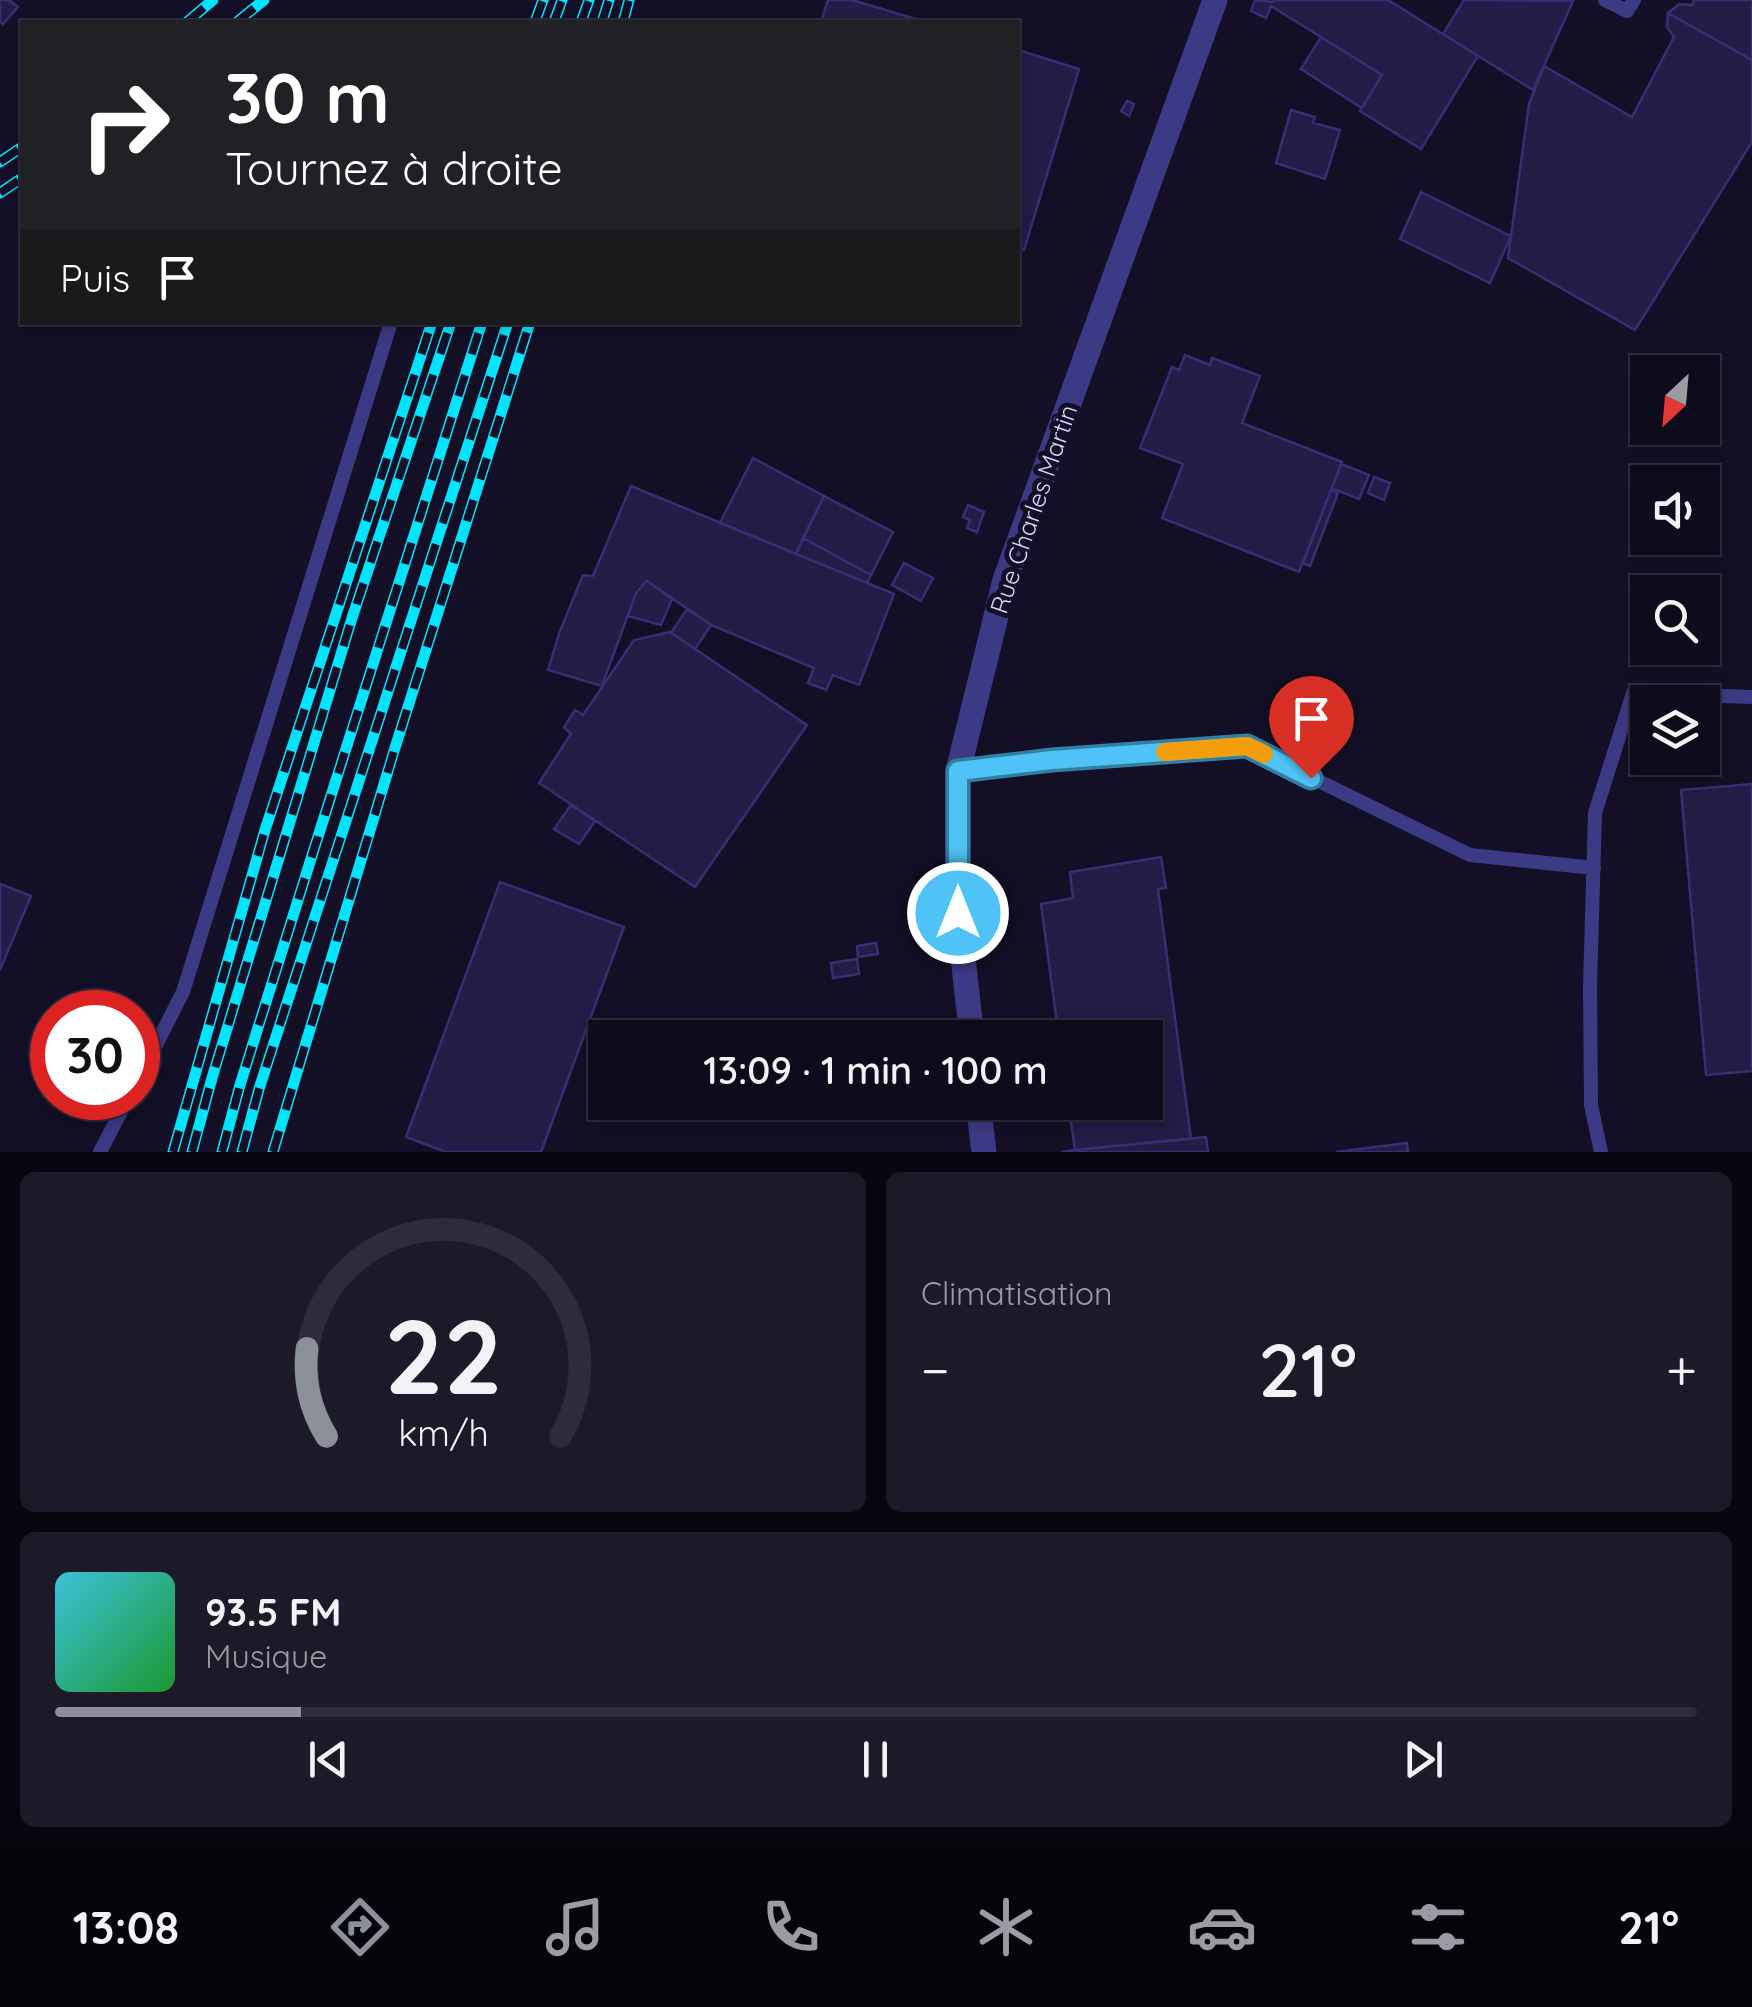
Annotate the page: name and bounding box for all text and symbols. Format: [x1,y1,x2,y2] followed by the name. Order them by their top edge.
[225,53,390,141] text: 30 m
[60,60,190,190] icon: right
[225,140,563,196] text: Tournez à droite
[150,250,205,305] icon: arrive
[60,254,130,302] text: Puis
[1630,355,1720,445] north arrow
[1630,355,1720,775] map controls
[983,400,1083,618] street label: Rue Charles Martin
[1630,465,1720,555] button: sound
[1630,575,1720,665] button: search
[1269,676,1354,779] pin
[1630,685,1720,775] button: layers
[1284,691,1339,746] icon: arrive
[906,861,1010,965] position arrow
[30,990,160,1120] speed limit sign: 30
[703,1046,1048,1094] text: 13:09 · 1 min · 100 m
[921,1273,1113,1313] text: Climatisation
[384,1290,502,1420] text: 22
[1258,1322,1357,1416] text: 21°
[921,1335,950,1404] text: −
[1666,1335,1697,1404] text: +
[398,1410,488,1455] text: km/h
[205,1588,341,1636] text: 93.5 FM
[205,1636,327,1676] text: Musique
[301,1732,356,1787] icon: previous
[848,1732,903,1787] icon: pause
[1396,1732,1451,1787] icon: next
[325,1892,395,1962] icon: directions
[540,1892,610,1962] icon: music
[756,1892,826,1962] icon: phone
[971,1892,1041,1962] icon: climate
[1187,1892,1257,1962] icon: car
[1403,1892,1473,1962] icon: filters
[73,1899,179,1955] text: 13:08
[1618,1899,1679,1955] text: 21°

